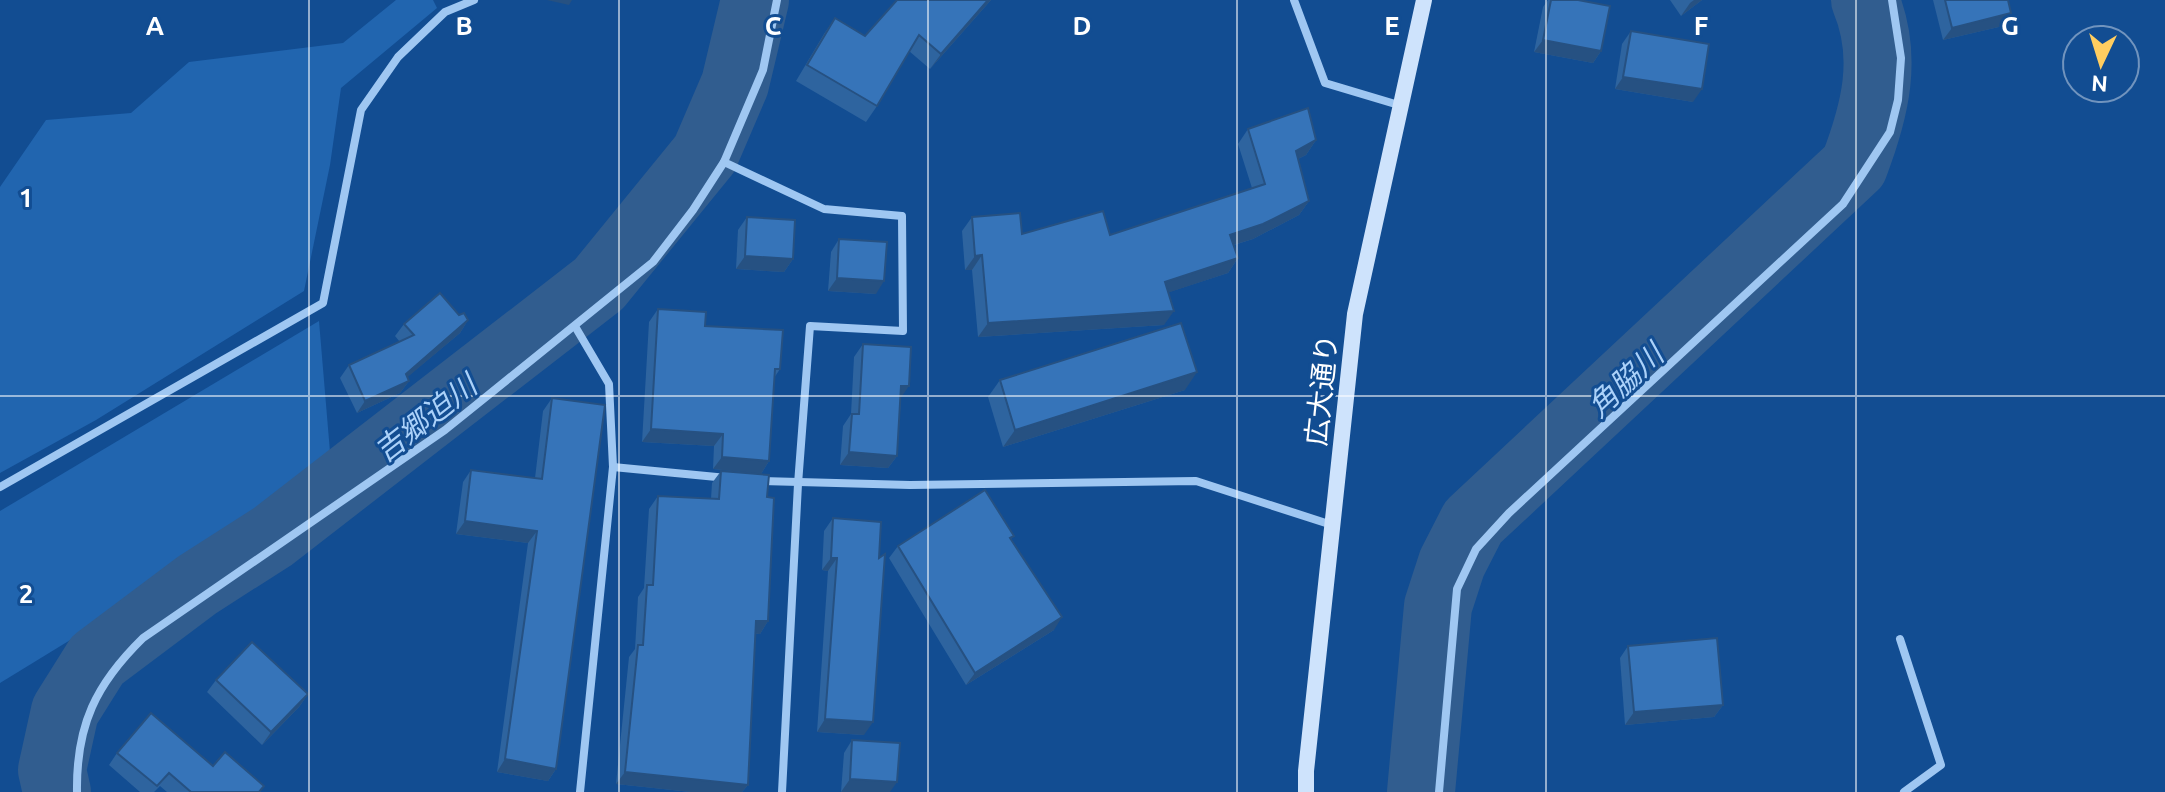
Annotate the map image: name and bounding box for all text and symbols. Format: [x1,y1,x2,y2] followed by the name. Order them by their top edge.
[146,11,165,40] text: A
[455,11,473,40] text: B
[765,11,782,40] text: C
[1073,11,1091,40] text: D
[1384,11,1400,40] text: E
[1694,11,1708,40] text: F
[2001,11,2019,40] text: G
[2061,24,2141,104] north arrow
[2091,71,2109,97] text: N
[19,183,33,212] text: 1
[1300,333,1342,447] street label: 広大通り
[1580,335,1672,423] water label: 角脇川
[367,366,485,468] water label: 吉郷迫川
[19,579,33,608] text: 2

